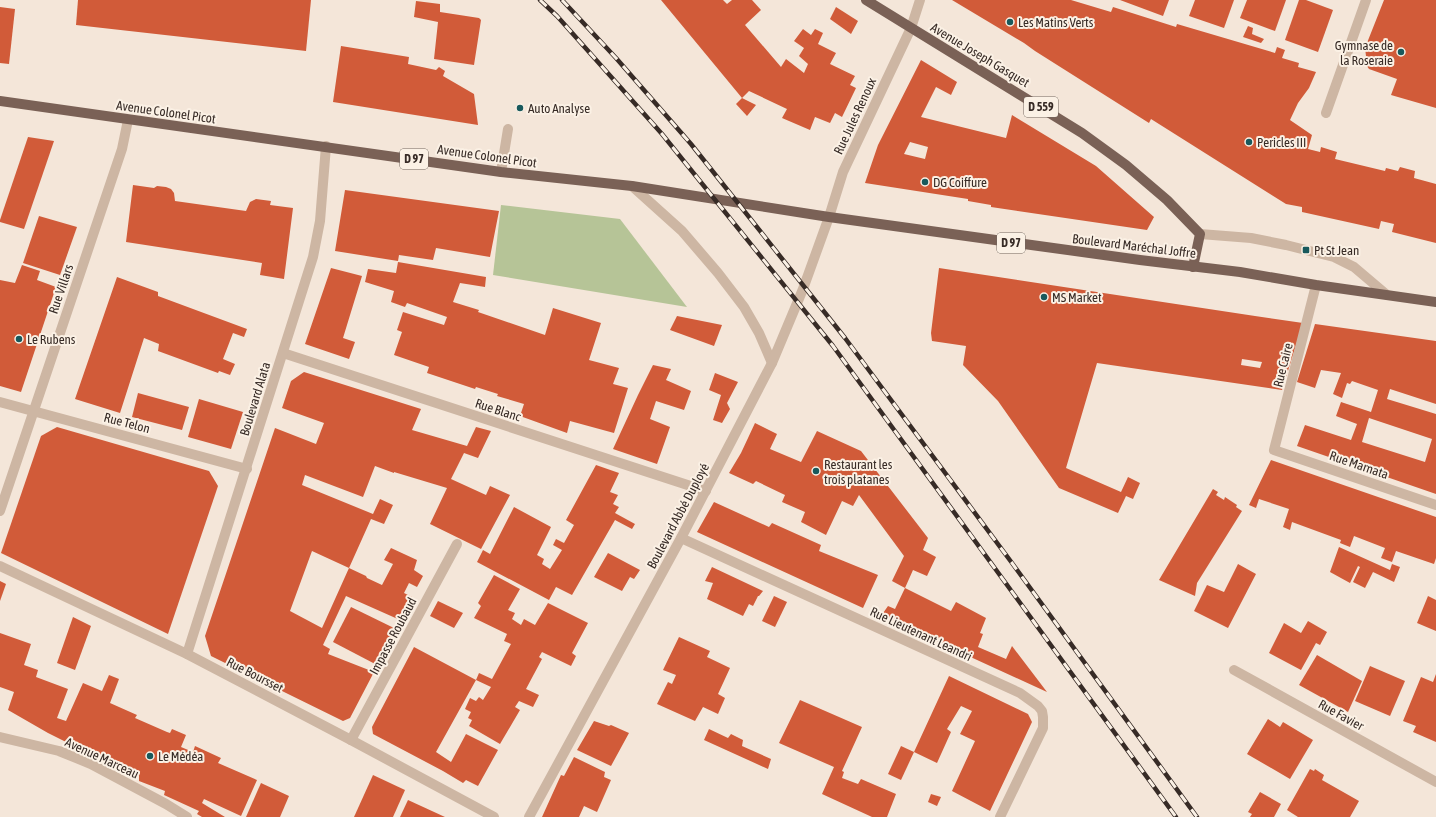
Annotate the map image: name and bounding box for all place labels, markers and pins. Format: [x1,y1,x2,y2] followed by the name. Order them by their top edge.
[1018,15,1094,30] place label: Les Matins Verts
[1005,17,1015,27] marker: Les Matins Verts
[1335,38,1393,68] place label: Gymnase de la Roseraie
[1396,47,1406,57] marker: Gymnase de la Roseraie
[528,101,590,116] place label: Auto Analyse
[515,103,525,113] marker: Auto Analyse
[1257,135,1306,150] place label: Pericles III
[1244,137,1254,147] marker: Pericles III
[933,175,987,190] place label: DG Coiffure
[920,177,930,187] marker: DG Coiffure
[1314,243,1359,258] place label: Pt St Jean
[1301,245,1311,255] marker: Pt St Jean
[1052,290,1102,305] place label: MS Market
[1039,292,1049,302] marker: MS Market
[27,332,76,347] place label: Le Rubens
[14,334,24,344] marker: Le Rubens
[824,457,893,487] place label: Restaurant les trois platanes
[811,466,821,476] marker: Restaurant les trois platanes
[158,749,203,764] place label: Le Médéa
[145,751,155,761] marker: Le Médéa

